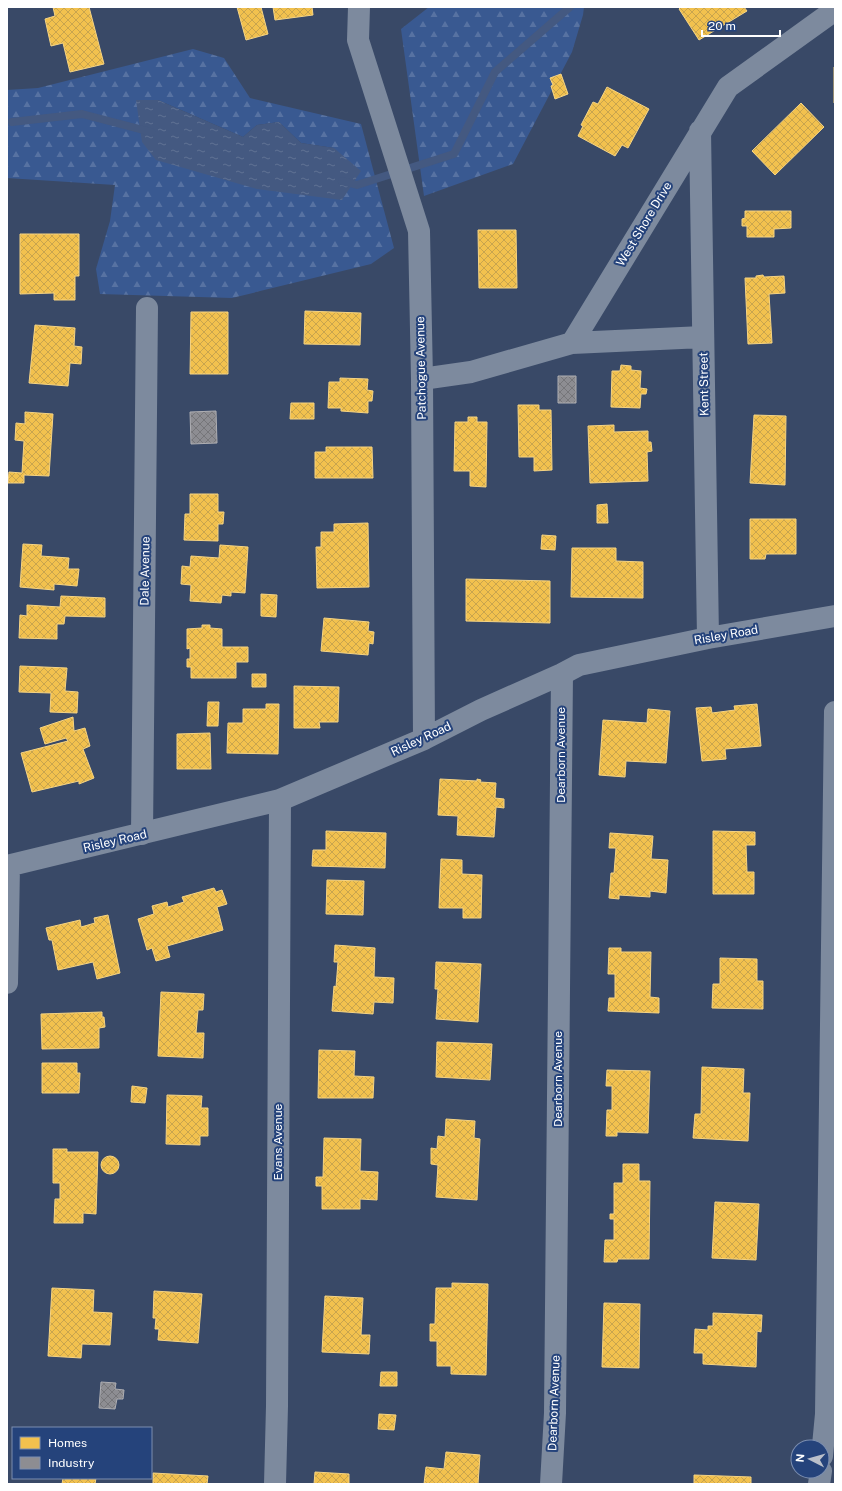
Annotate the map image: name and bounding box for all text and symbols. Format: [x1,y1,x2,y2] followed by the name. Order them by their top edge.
[702,12,780,38] scale bar
[708,19,736,33] text: 20 m
[613,179,675,269] street label: West Shore Drive
[413,316,429,420] street label: Patchogue Avenue
[696,352,712,416] street label: Kent Street
[137,536,153,606] street label: Dale Avenue
[693,622,759,648] street label: Risley Road
[554,707,568,803] street label: Dearborn Avenue
[389,719,453,759] street label: Risley Road
[82,827,148,855] street label: Risley Road
[551,1031,565,1127] street label: Dearborn Avenue
[271,1103,285,1180] street label: Evans Avenue
[545,1355,563,1451] street label: Dearborn Avenue
[12,1427,152,1479] legend
[48,1436,87,1450] text: Homes
[790,1439,830,1479] north arrow
[794,1453,806,1463] text: N
[48,1456,95,1470] text: Industry

